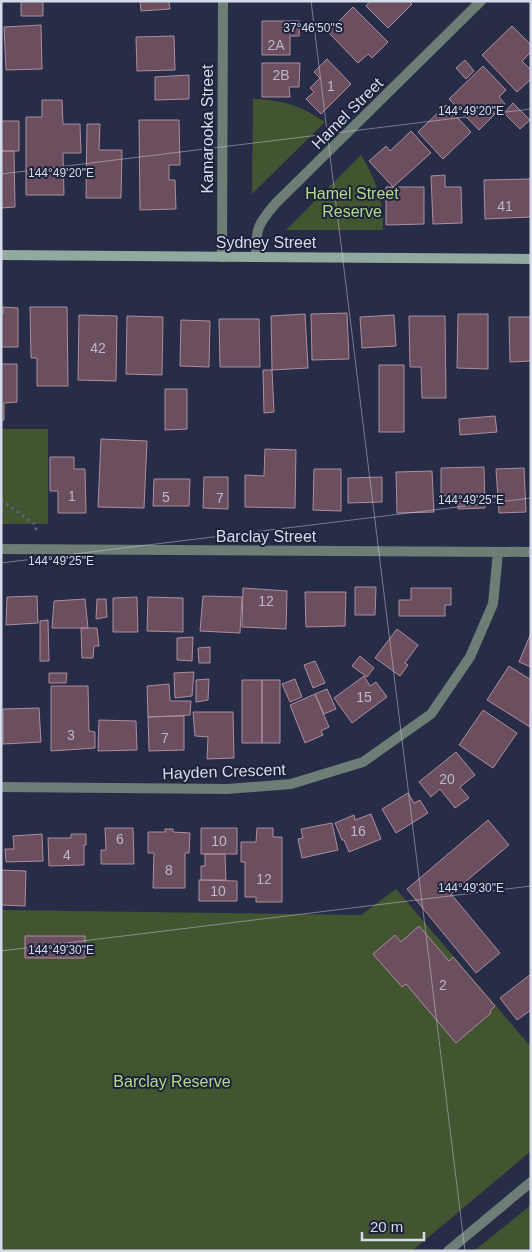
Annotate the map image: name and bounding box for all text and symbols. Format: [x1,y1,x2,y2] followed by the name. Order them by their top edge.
[283,21,343,35] text: 37°46'50"S
[267,37,285,53] house number: 2A
[199,64,216,193] street label: Kamarooka Street
[272,67,290,83] house number: 2B
[308,74,387,152] street label: Hamel Street
[327,78,335,94] house number: 1
[438,104,504,118] text: 144°49'20"E
[28,166,94,180] text: 144°49'20"E
[305,185,399,220] park label: Hamel Street Reserve
[497,198,513,214] house number: 41
[216,234,317,251] street label: Sydney Street
[90,340,106,356] house number: 42
[68,488,76,504] house number: 1
[162,489,170,505] house number: 5
[216,490,224,506] house number: 7
[438,493,504,507] text: 144°49'25"E
[216,528,317,545] street label: Barclay Street
[28,554,94,568] text: 144°49'25"E
[258,593,274,609] house number: 12
[356,689,372,705] house number: 15
[67,727,75,743] house number: 3
[161,730,169,746] house number: 7
[162,761,287,782] street label: Hayden Crescent
[439,771,455,787] house number: 20
[350,823,366,839] house number: 16
[116,831,124,847] house number: 6
[211,833,227,849] house number: 10
[63,847,71,863] house number: 4
[165,862,173,878] house number: 8
[256,871,272,887] house number: 12
[438,881,504,895] text: 144°49'30"E
[210,883,226,899] house number: 10
[28,943,94,957] text: 144°49'30"E
[439,977,447,993] house number: 2
[113,1073,231,1090] park label: Barclay Reserve
[362,1210,424,1242] scale bar
[370,1218,403,1235] text: 20 m

